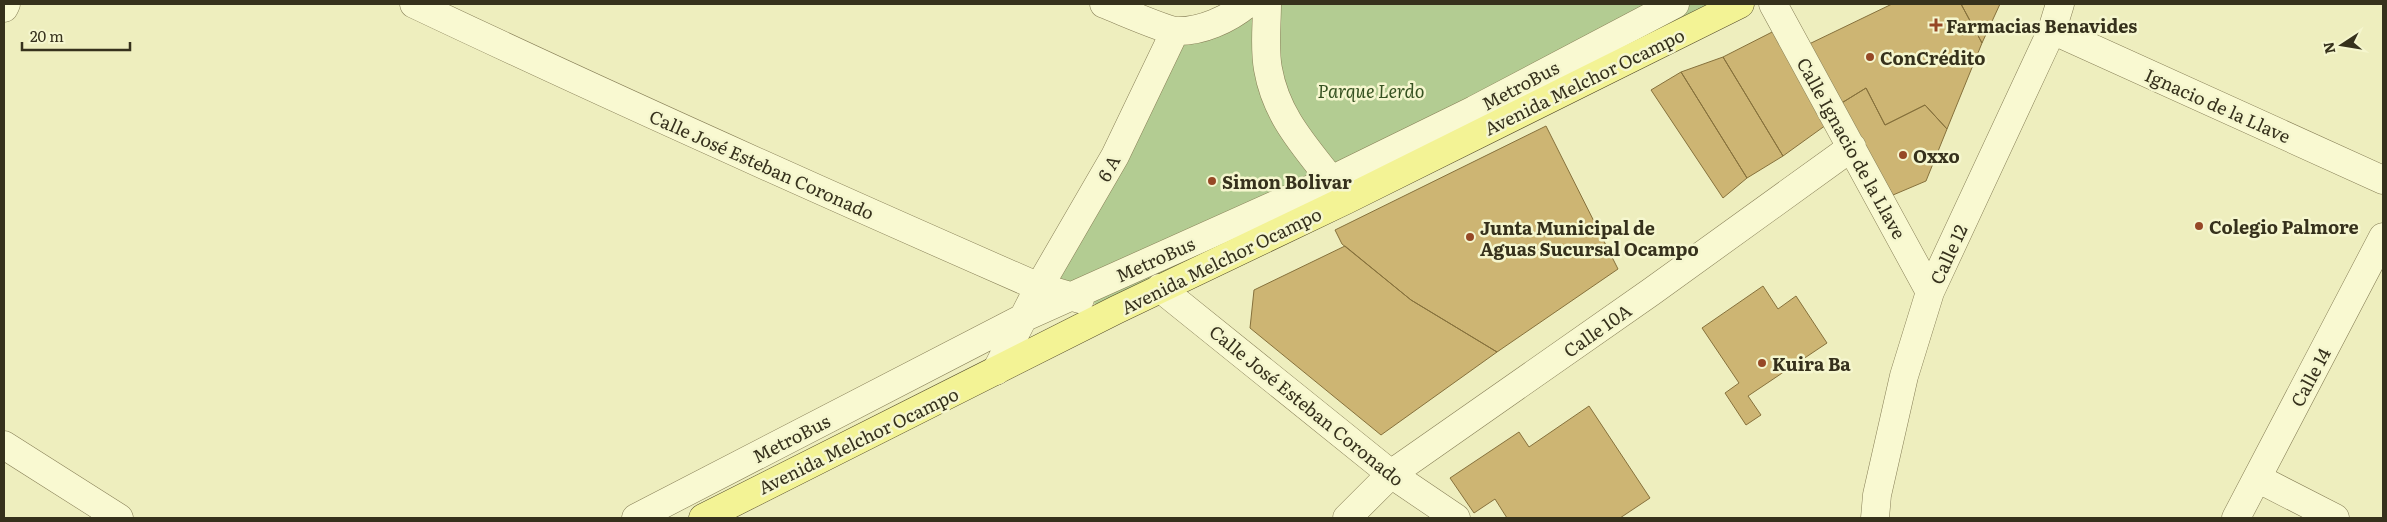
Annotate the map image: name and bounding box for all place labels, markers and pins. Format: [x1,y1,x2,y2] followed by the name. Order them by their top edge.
[1946,12,2137,39] place label: Farmacias Benavides
[1930,19,1942,31] marker: Farmacias Benavides
[1880,44,1986,71] place label: ConCrédito
[1864,51,1876,63] marker: ConCrédito
[1913,142,1960,169] place label: Oxxo
[1897,149,1909,161] marker: Oxxo
[1222,168,1352,195] place label: Simon Bolivar
[1206,175,1218,187] marker: Simon Bolivar
[2209,213,2359,240] place label: Colegio Palmore
[1480,214,1699,262] place label: Junta Municipal de Aguas Sucursal Ocampo
[2193,220,2205,232] marker: Colegio Palmore
[1464,231,1476,243] marker: Junta Municipal de Aguas Sucursal Ocampo
[1772,350,1851,377] place label: Kuira Ba
[1756,357,1768,369] marker: Kuira Ba

